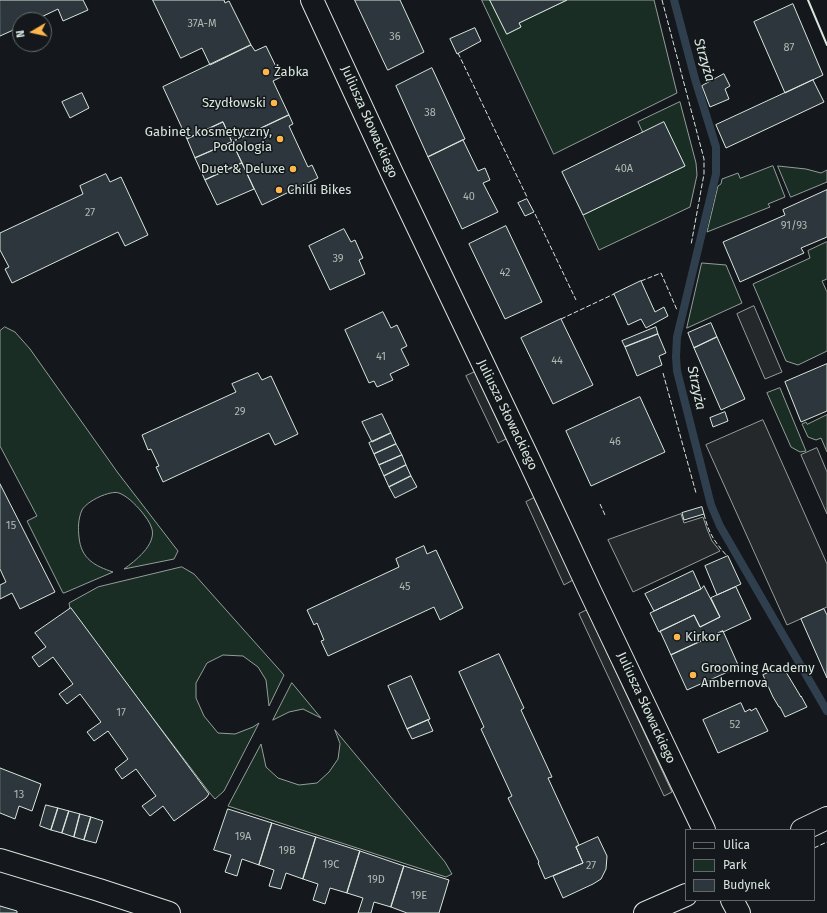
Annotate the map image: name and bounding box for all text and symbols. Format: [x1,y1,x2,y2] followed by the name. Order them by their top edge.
[12,12,52,52] north arrow
[187,17,217,31] house number: 37A-M
[14,29,28,38] text: N
[389,30,401,44] house number: 36
[690,36,718,84] water label: Strzyża
[784,41,794,55] house number: 87
[337,63,401,181] street label: Juliusza Słowackiego
[274,64,309,80] place label: Żabka
[261,67,271,77] marker: Żabka
[202,95,266,111] place label: Szydłowski
[269,98,279,108] marker: Szydłowski
[424,106,436,120] house number: 38
[145,124,272,155] place label: Gabinet kosmetyczny, Podologia
[275,134,285,144] marker: Gabinet kosmetyczny, Podologia
[201,161,285,177] place label: Duet & Deluxe
[615,162,633,176] house number: 40A
[288,164,298,174] marker: Duet & Deluxe
[287,182,351,198] place label: Chilli Bikes
[274,185,284,195] marker: Chilli Bikes
[463,190,475,204] house number: 40
[85,206,95,220] house number: 27
[781,219,807,233] house number: 91/93
[332,252,344,266] house number: 39
[499,266,511,280] house number: 42
[376,350,386,364] house number: 41
[551,354,563,368] house number: 44
[473,357,541,473] street label: Juliusza Słowackiego
[683,365,709,411] water label: Strzyża
[234,405,246,419] house number: 29
[609,435,621,449] house number: 46
[6,519,16,533] house number: 15
[399,580,411,594] house number: 45
[685,629,720,645] place label: Kirkor
[672,632,682,642] marker: Kirkor
[613,650,679,766] street label: Juliusza Słowackiego
[701,660,815,691] place label: Grooming Academy Ambernova
[688,670,698,680] marker: Grooming Academy Ambernova
[116,706,126,720] house number: 17
[730,718,740,732] house number: 52
[14,788,24,802] house number: 13
[685,829,815,901] legend
[235,830,251,844] house number: 19A
[723,838,750,852] text: Ulica
[278,844,296,858] house number: 19B
[323,858,339,872] house number: 19C
[723,858,747,872] text: Park
[586,859,596,873] house number: 27
[367,873,385,887] house number: 19D
[723,878,770,892] text: Budynek
[411,889,427,903] house number: 19E

